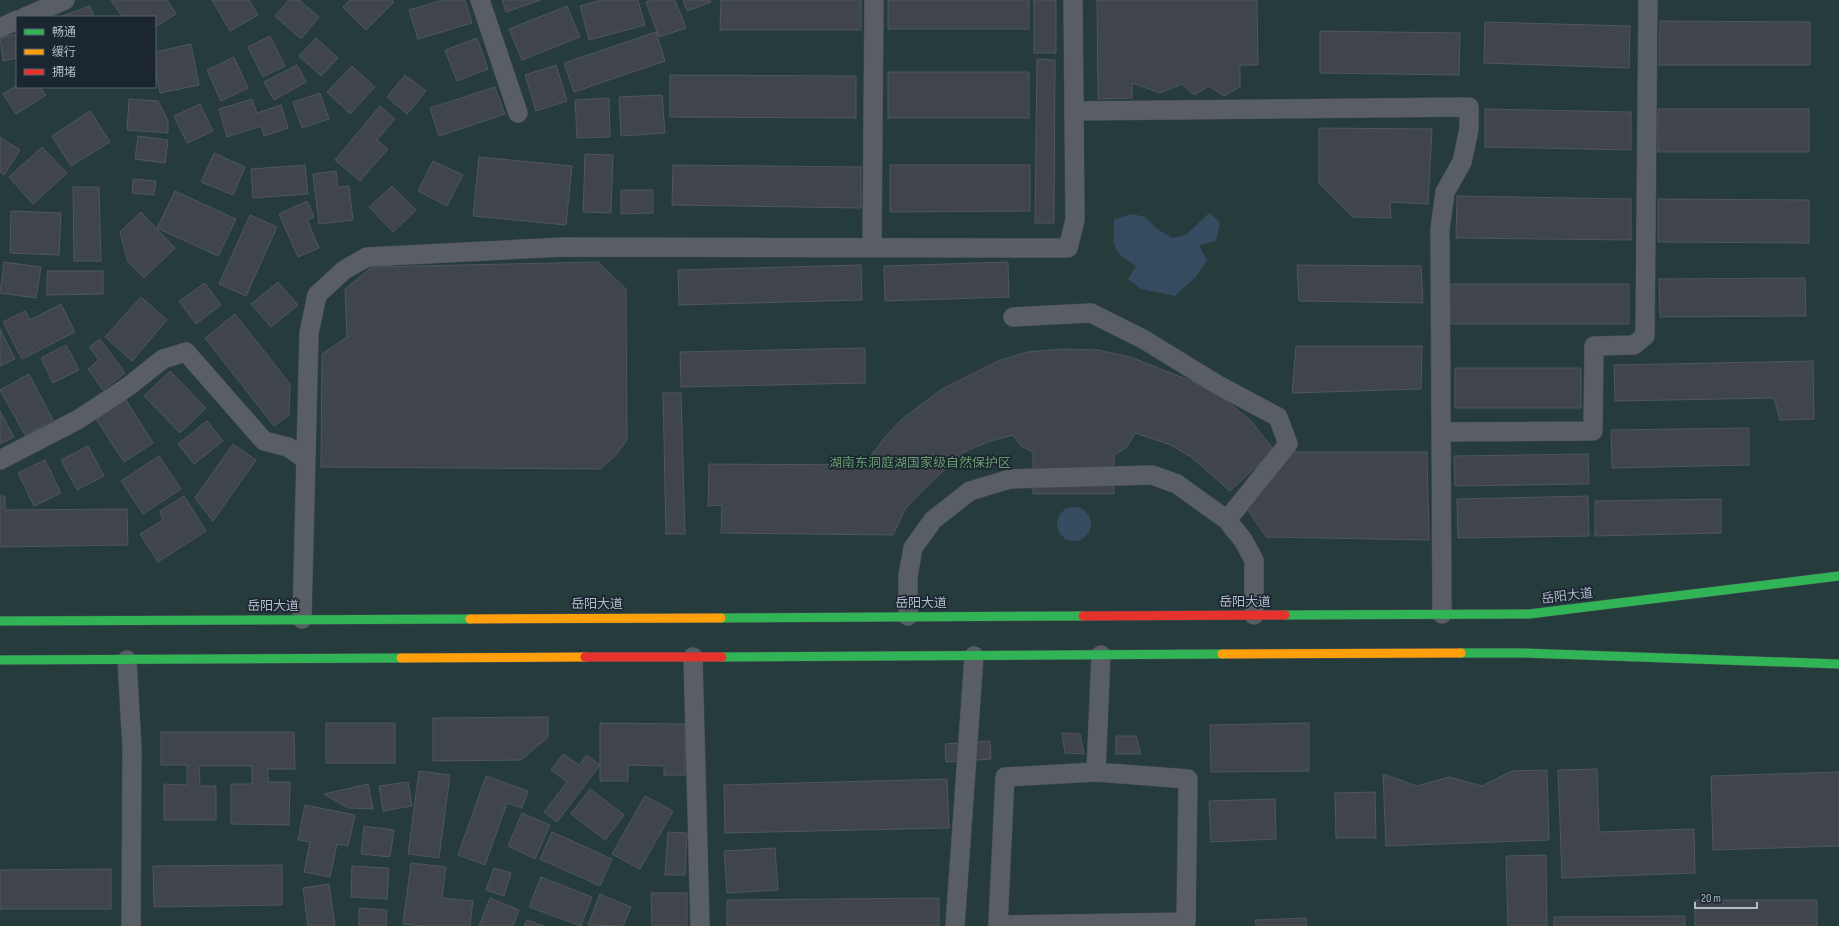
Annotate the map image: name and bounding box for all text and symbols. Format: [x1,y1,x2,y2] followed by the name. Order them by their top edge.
[16,16,156,88] legend
[52,25,76,40] text: 畅通
[52,45,76,60] text: 缓行
[52,65,76,80] text: 拥堵
[829,455,1011,471] park label: 湖南东洞庭湖国家级自然保护区
[1540,585,1594,607] street label: 岳阳大道
[1219,594,1271,610] street label: 岳阳大道
[895,595,947,611] street label: 岳阳大道
[571,596,623,612] street label: 岳阳大道
[247,598,299,614] street label: 岳阳大道
[1695,884,1757,910] scale bar
[1701,891,1721,906] text: 20 m

